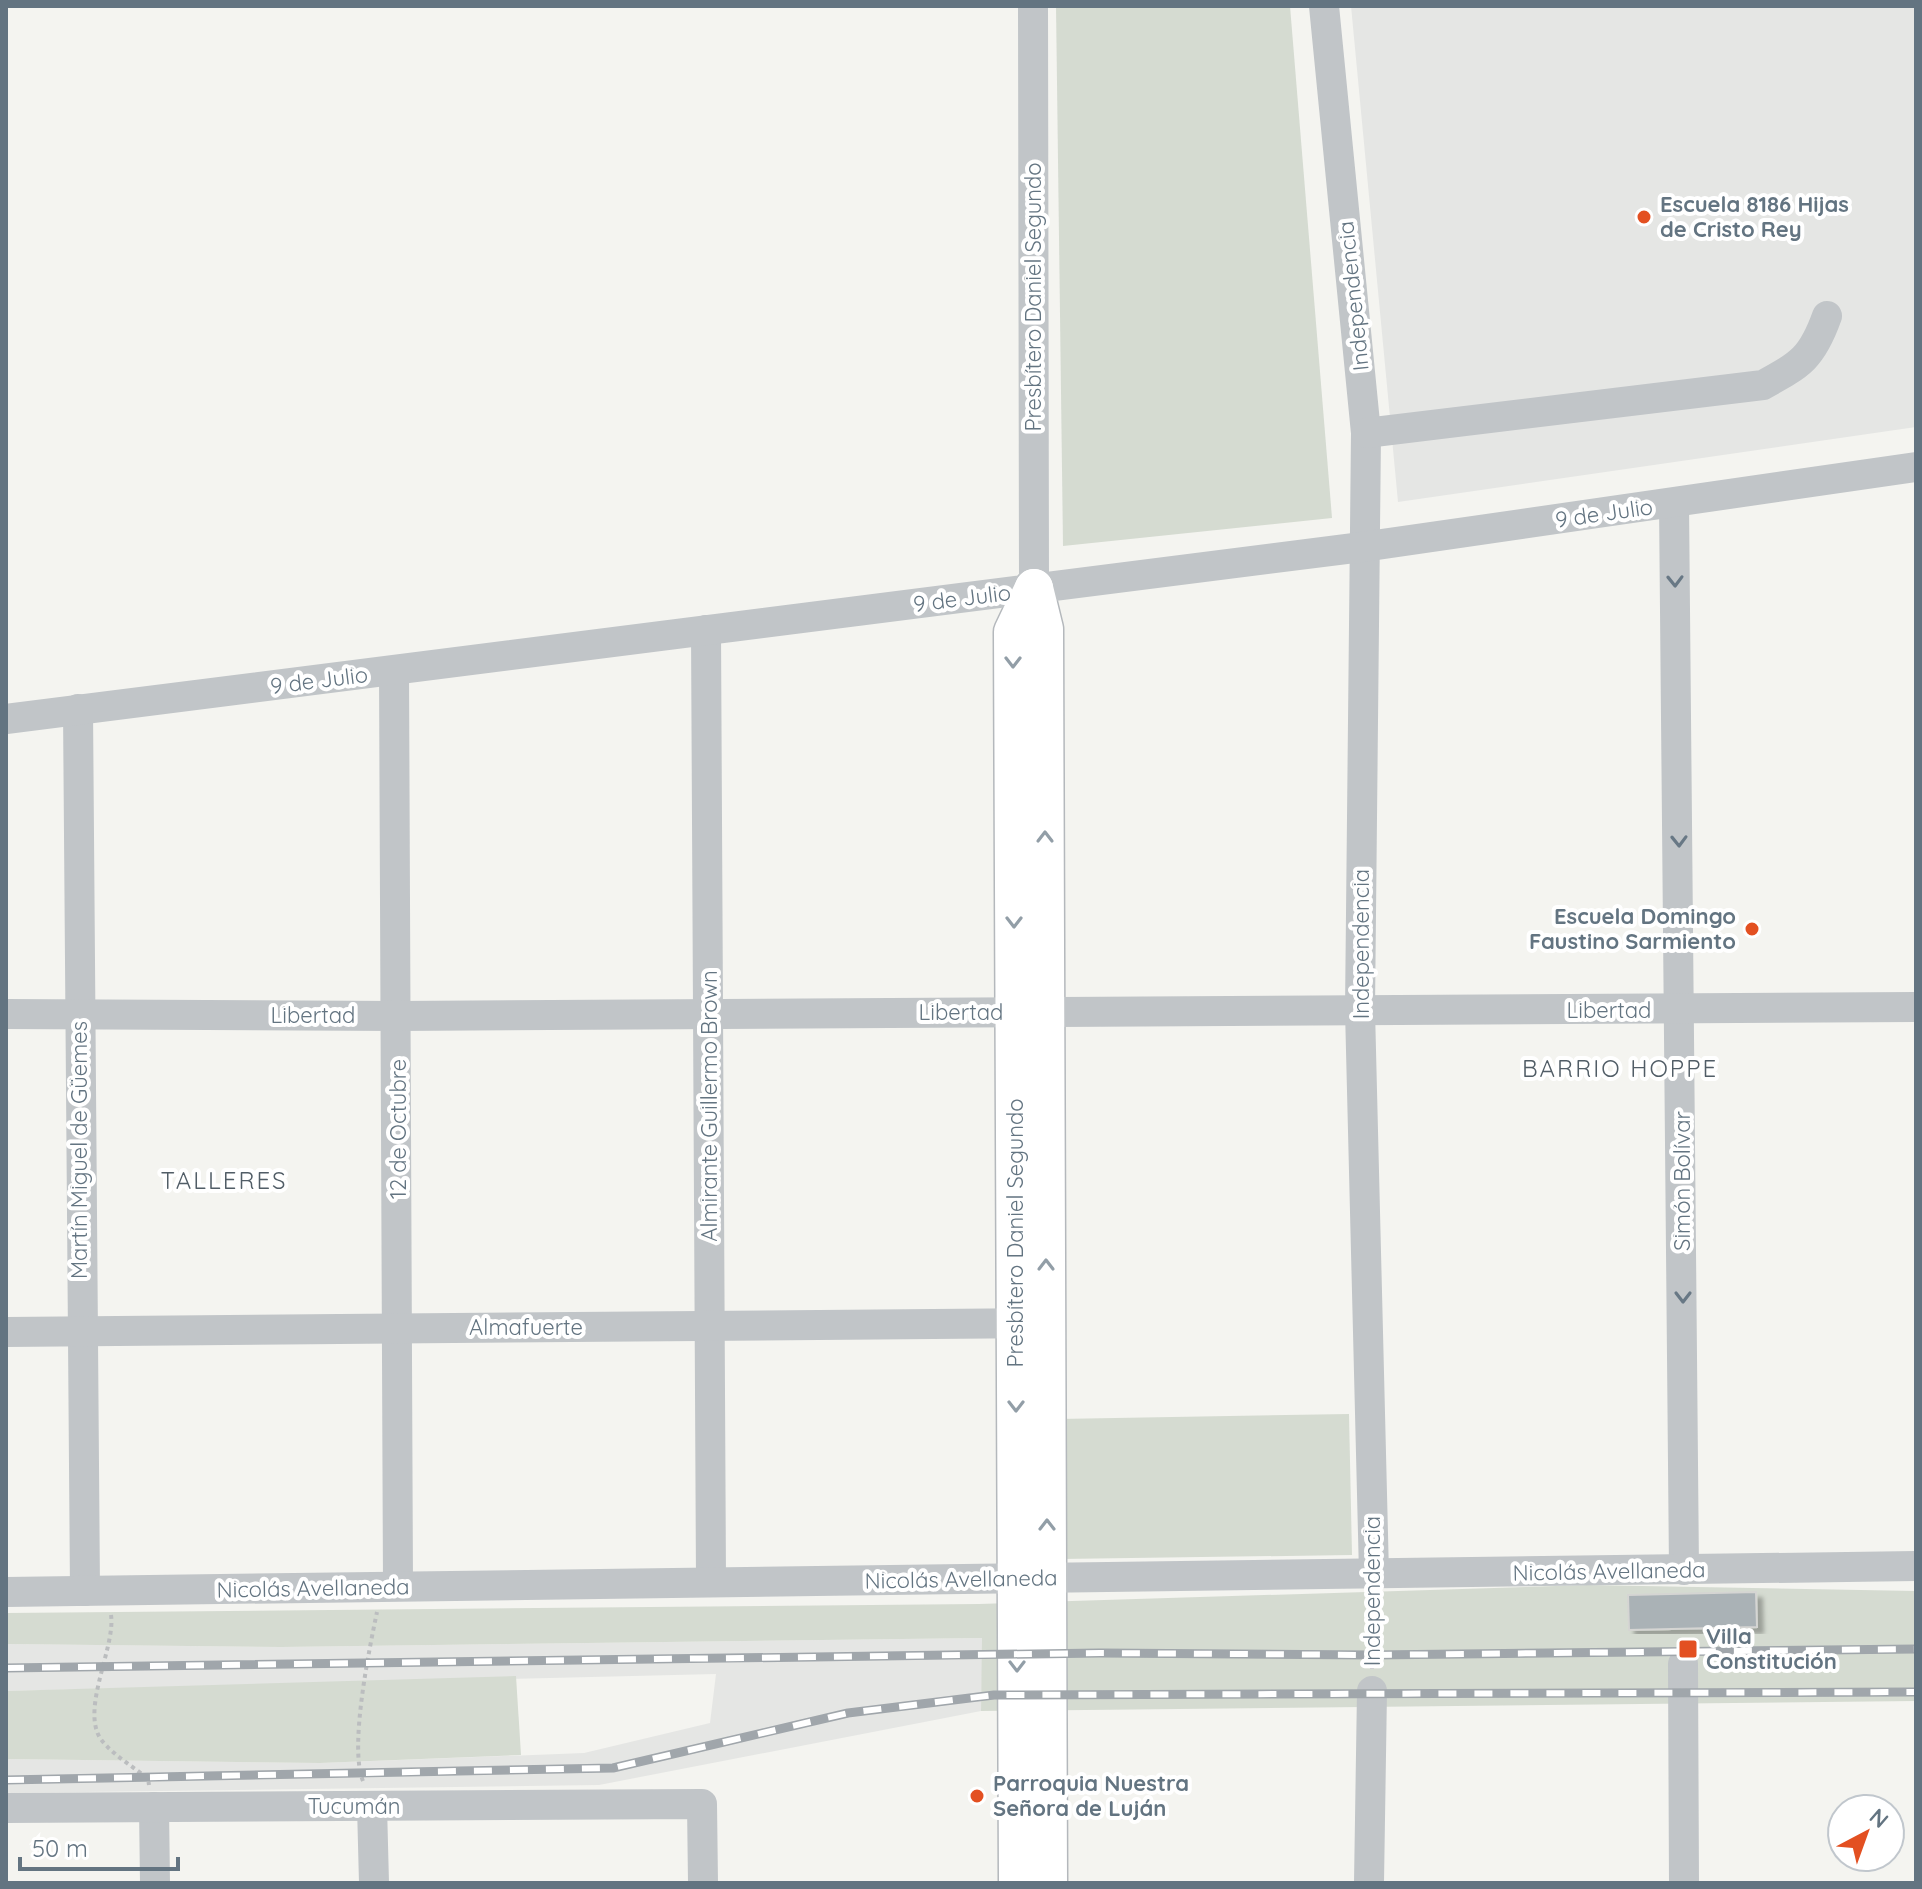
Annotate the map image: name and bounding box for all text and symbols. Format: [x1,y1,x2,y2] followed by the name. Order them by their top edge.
[1019,162,1047,432] street label: Presbítero Daniel Segundo
[1660,190,1849,243] place label: Escuela 8186 Hijas de Cristo Rey
[1635,208,1653,226] marker: Escuela 8186 Hijas de Cristo Rey
[1331,220,1375,372] street label: Independencia
[1553,492,1655,534] street label: 9 de Julio
[1667,575,1684,588] one-way arrow
[912,578,1012,618] street label: 9 de Julio
[1005,656,1022,669] one-way arrow
[269,660,369,700] street label: 9 de Julio
[1036,830,1053,843] one-way arrow
[1670,835,1688,848] one-way arrow
[1347,869,1375,1019] street label: Independencia
[1529,902,1736,955] place label: Escuela Domingo Faustino Sarmiento
[1005,916,1023,929] one-way arrow
[1743,920,1761,938] marker: Escuela Domingo Faustino Sarmiento
[695,970,723,1242] street label: Almirante Guillermo Brown
[1567,996,1651,1024] street label: Libertad
[919,998,1003,1026] street label: Libertad
[271,1001,355,1029] street label: Libertad
[65,1021,93,1279] street label: Martín Miguel de Güemes
[1522,1053,1718,1083] district label: BARRIO HOPPE
[384,1059,412,1199] street label: 12 de Octubre
[1001,1098,1029,1368] street label: Presbítero Daniel Segundo
[1668,1111,1696,1251] street label: Simón Bolívar
[160,1165,288,1195] district label: TALLERES
[1037,1258,1055,1271] one-way arrow
[1674,1291,1692,1304] one-way arrow
[469,1313,583,1341] street label: Almafuerte
[1007,1400,1025,1413] one-way arrow
[1358,1516,1386,1666] street label: Independencia
[1038,1518,1056,1531] one-way arrow
[1512,1555,1706,1587] street label: Nicolás Avellaneda
[864,1563,1058,1595] street label: Nicolás Avellaneda
[216,1572,410,1604] street label: Nicolás Avellaneda
[1706,1622,1837,1675] place label: Villa Constitución
[1677,1638,1699,1660] marker: Villa Constitución
[1008,1660,1026,1673] one-way arrow
[993,1769,1189,1822] place label: Parroquia Nuestra Señora de Luján
[968,1787,986,1805] marker: Parroquia Nuestra Señora de Luján
[307,1792,401,1820] street label: Tucumán
[1826,1793,1906,1873] north arrow
[1864,1802,1894,1834] text: N
[20,1821,178,1871] scale bar
[32,1833,88,1863] text: 50 m

